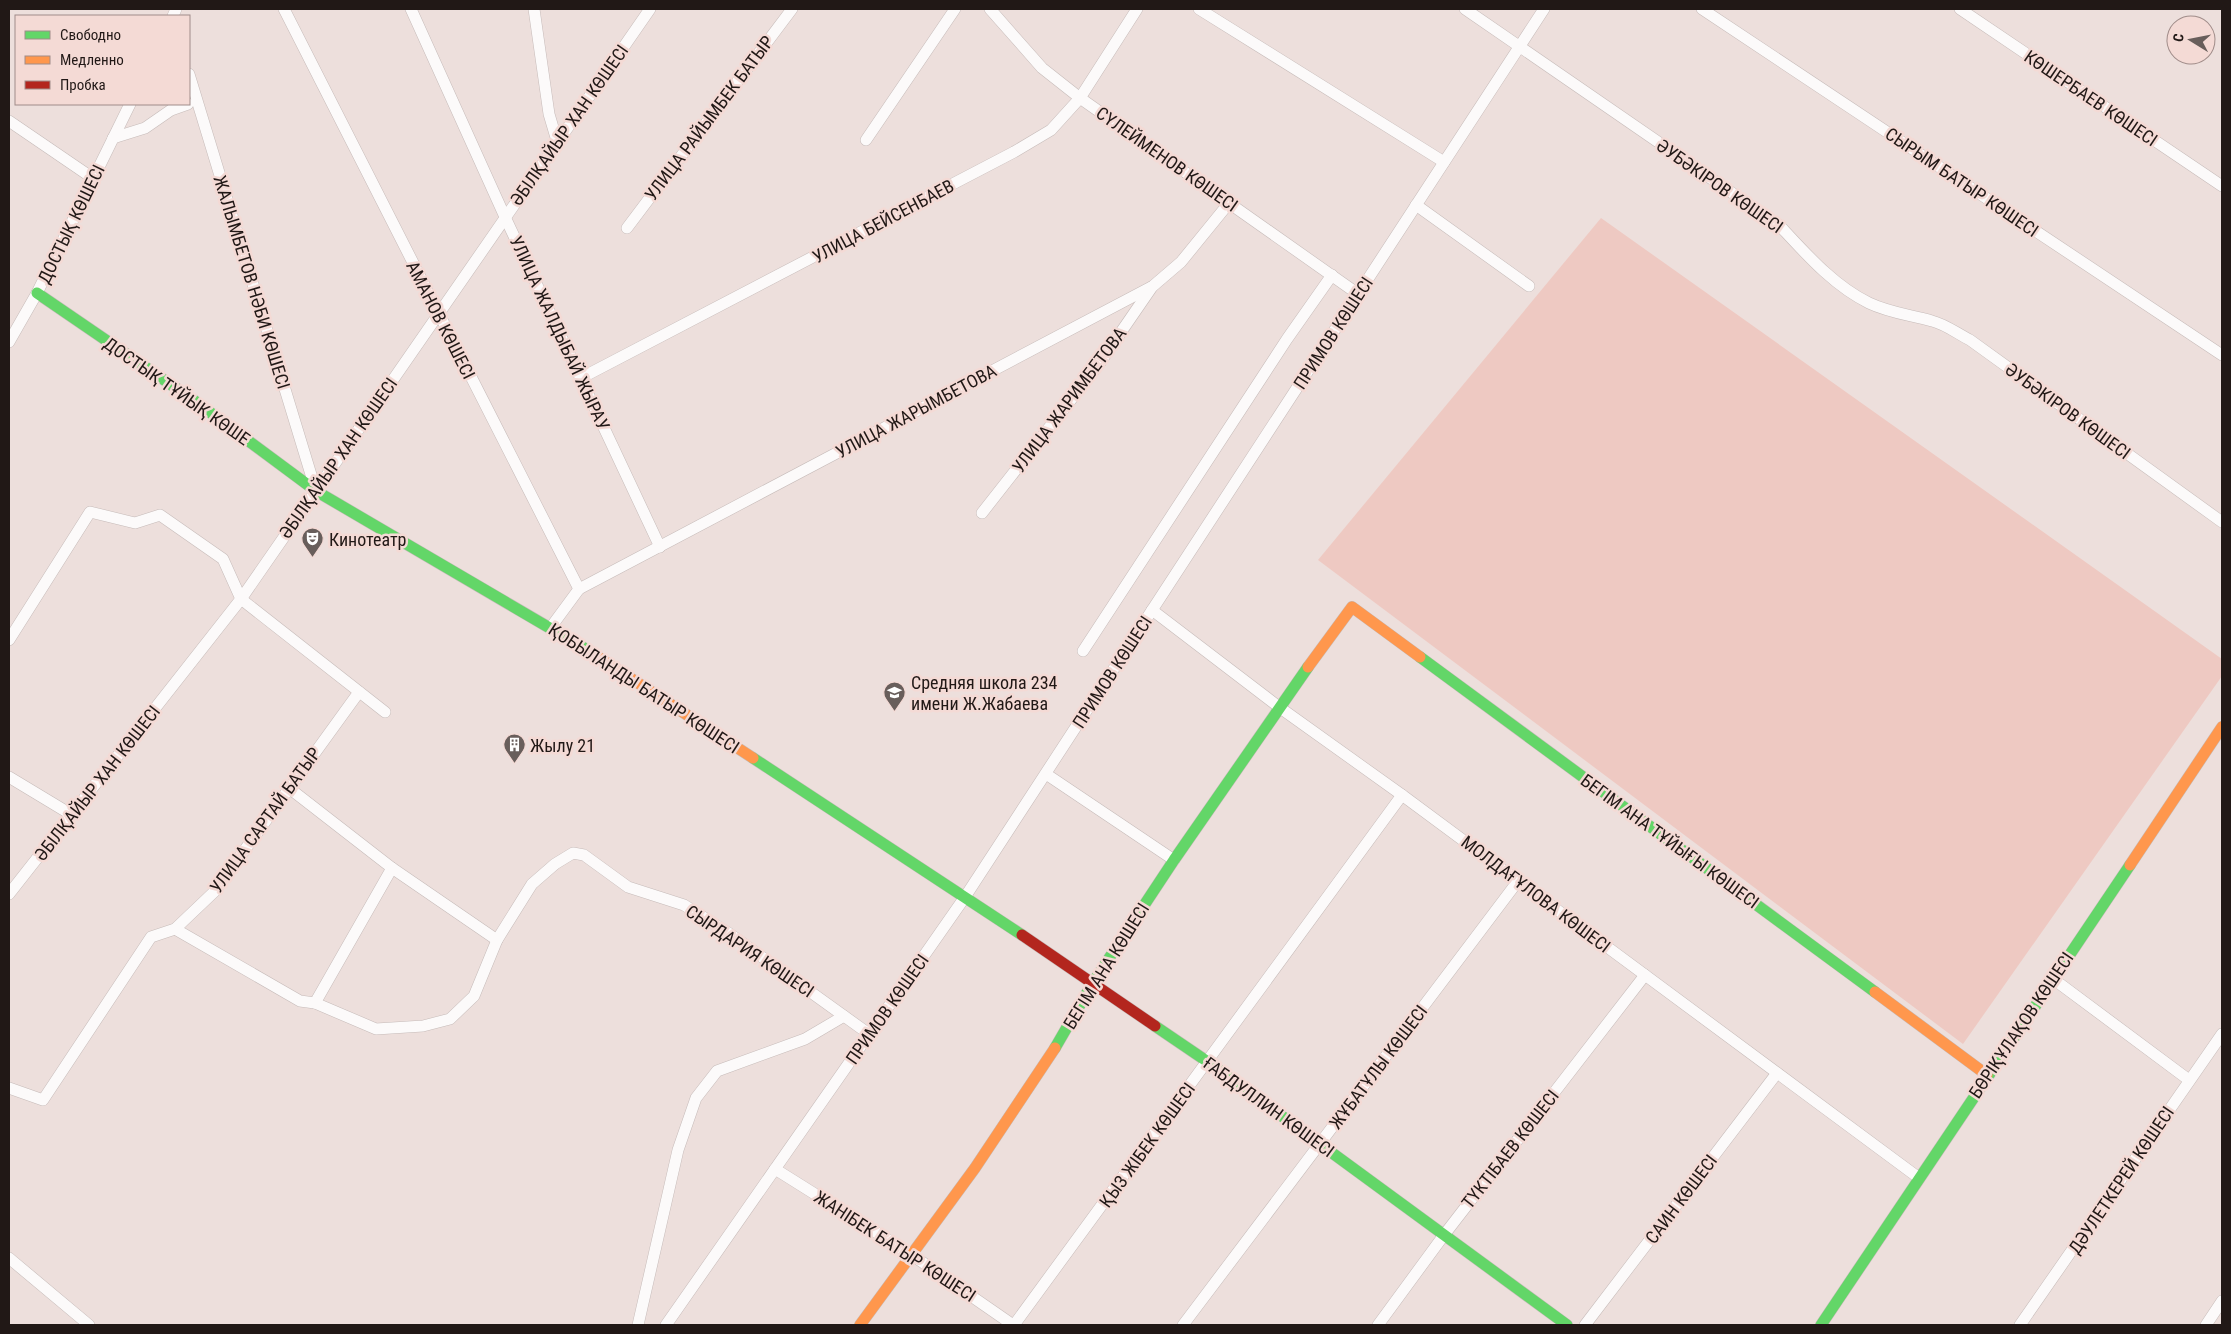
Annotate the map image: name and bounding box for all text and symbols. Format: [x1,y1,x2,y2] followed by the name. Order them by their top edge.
[15,15,190,105] legend
[2166,15,2216,65] north arrow
[60,26,121,44] text: Свободно
[640,32,778,204] street label: УЛИЦА РАЙЫМБЕК БАТЫР
[2170,32,2187,43] text: С
[506,41,632,209] street label: ӘБІЛҚАЙЫР ХАН КӨШЕСІ
[2020,46,2162,150] street label: КӨШЕРБАЕВ КӨШЕСІ
[60,51,124,69] text: Медленно
[60,76,106,94] text: Пробка
[1092,102,1242,216] street label: СҮЛЕЙМЕНОВ КӨШЕСІ
[1881,123,2043,241] street label: СЫРЫМ БАТЫР КӨШЕСІ
[1653,135,1787,237] street label: ӘУБӘКІРОВ КӨШЕСІ
[33,161,109,287] street label: ДОСТЫҚ КӨШЕСІ
[210,173,294,391] street label: ЖАЛЫМБЕТОВ НӘБИ КӨШЕСІ
[809,175,957,267] street label: УЛИЦА БЕЙСЕНБАЕВ
[506,233,614,434] street label: УЛИЦА ЖАЛДЫБАЙ ЖЫРАУ
[402,258,480,382] street label: АМАНОВ КӨШЕСІ
[1289,273,1377,393] street label: ПРИМОВ КӨШЕСІ
[1008,323,1131,477] street label: УЛИЦА ЖАРИМБЕТОВА
[100,333,254,449] street label: ДОСТЫҚ ТҰЙЫҚ КӨШЕ
[832,359,1000,462] street label: УЛИЦА ЖАРЫМБЕТОВА
[2001,359,2135,463] street label: ӘУБӘКІРОВ КӨШЕСІ
[275,374,401,542] street label: ӘБІЛҚАЙЫР ХАН КӨШЕСІ
[301,527,325,558] theatre icon: Кинотеатр
[329,529,407,550] place label: Кинотеатр
[1068,612,1156,732] street label: ПРИМОВ КӨШЕСІ
[545,618,743,758] street label: ҚОБЫЛАНДЫ БАТЫР КӨШЕСІ
[911,672,1058,714] place label: Средняя школа 234 имени Ж.Жабаева
[883,680,907,711] school or university icon: Средняя школа 234 имени Ж.Жабаева
[30,701,164,865] street label: ӘБІЛҚАЙЫР ХАН КӨШЕСІ
[502,733,526,764] building icon: Жылу 21
[530,735,595,756] place label: Жылу 21
[205,743,325,897] street label: УЛИЦА САРТАЙ БАТЫР
[1577,769,1763,913] street label: БЕГІМ АНА ТҰЙЫҒЫ КӨШЕСІ
[1457,831,1615,957] street label: МОЛДАҒҰЛОВА КӨШЕСІ
[1059,899,1153,1033] street label: БЕГІМ АНА КӨШЕСІ
[682,900,818,1002] street label: СЫРДАРИЯ КӨШЕСІ
[1964,948,2078,1102] street label: БӨРІҚҰЛАҚОВ КӨШЕСІ
[841,950,933,1068] street label: ПРИМОВ КӨШЕСІ
[1325,1001,1431,1133] street label: ЖҰБАТҰЛЫ КӨШЕСІ
[1200,1053,1338,1161] street label: ҒАБДУЛЛИН КӨШЕСІ
[1095,1079,1199,1211] street label: ҚЫЗ ЖІБЕК КӨШЕСІ
[1457,1085,1563,1213] street label: ТҮКТІБАЕВ КӨШЕСІ
[2064,1102,2178,1258] street label: ДӘУЛЕТКЕРЕЙ КӨШЕСІ
[1641,1150,1721,1248] street label: САИН КӨШЕСІ
[810,1186,980,1306] street label: ЖАНІБЕК БАТЫР КӨШЕСІ

